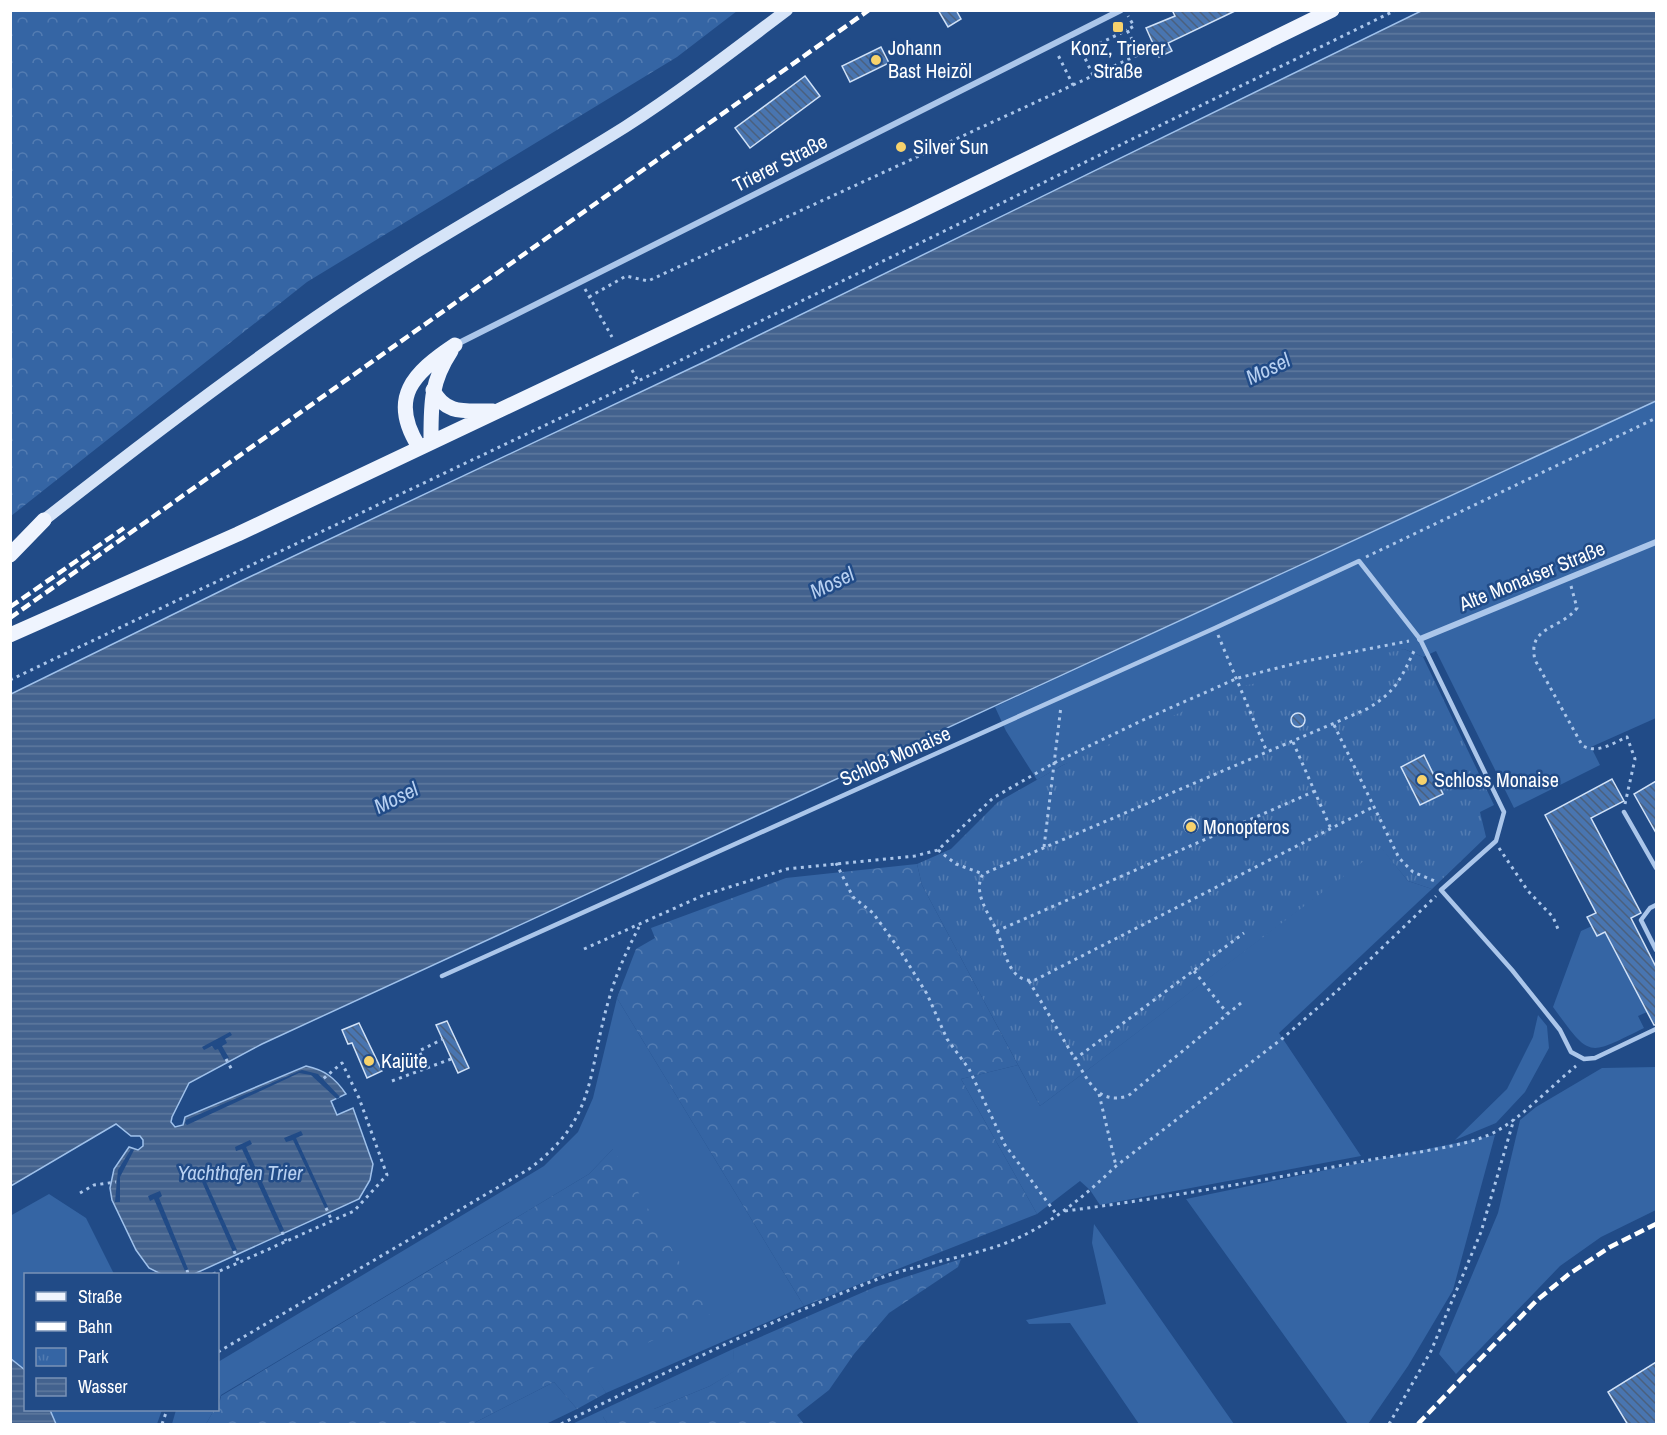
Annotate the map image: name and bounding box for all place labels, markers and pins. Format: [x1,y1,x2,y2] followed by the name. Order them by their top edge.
[1111,20,1125,34] marker: Konz, Trierer Straße
[888,34,972,84] place label: Johann Bast Heizöl
[1071,34,1166,84] place label: Konz, Trierer Straße
[869,53,883,67] marker: Johann Bast Heizöl
[913,133,989,160] place label: Silver Sun
[894,140,908,154] marker: Silver Sun
[1434,766,1559,793] place label: Schloss Monaise
[1415,773,1429,787] marker: Schloss Monaise
[1203,813,1290,840] place label: Monopteros
[1184,820,1198,834] marker: Monopteros
[381,1047,428,1074] place label: Kajüte
[362,1054,376,1068] marker: Kajüte

